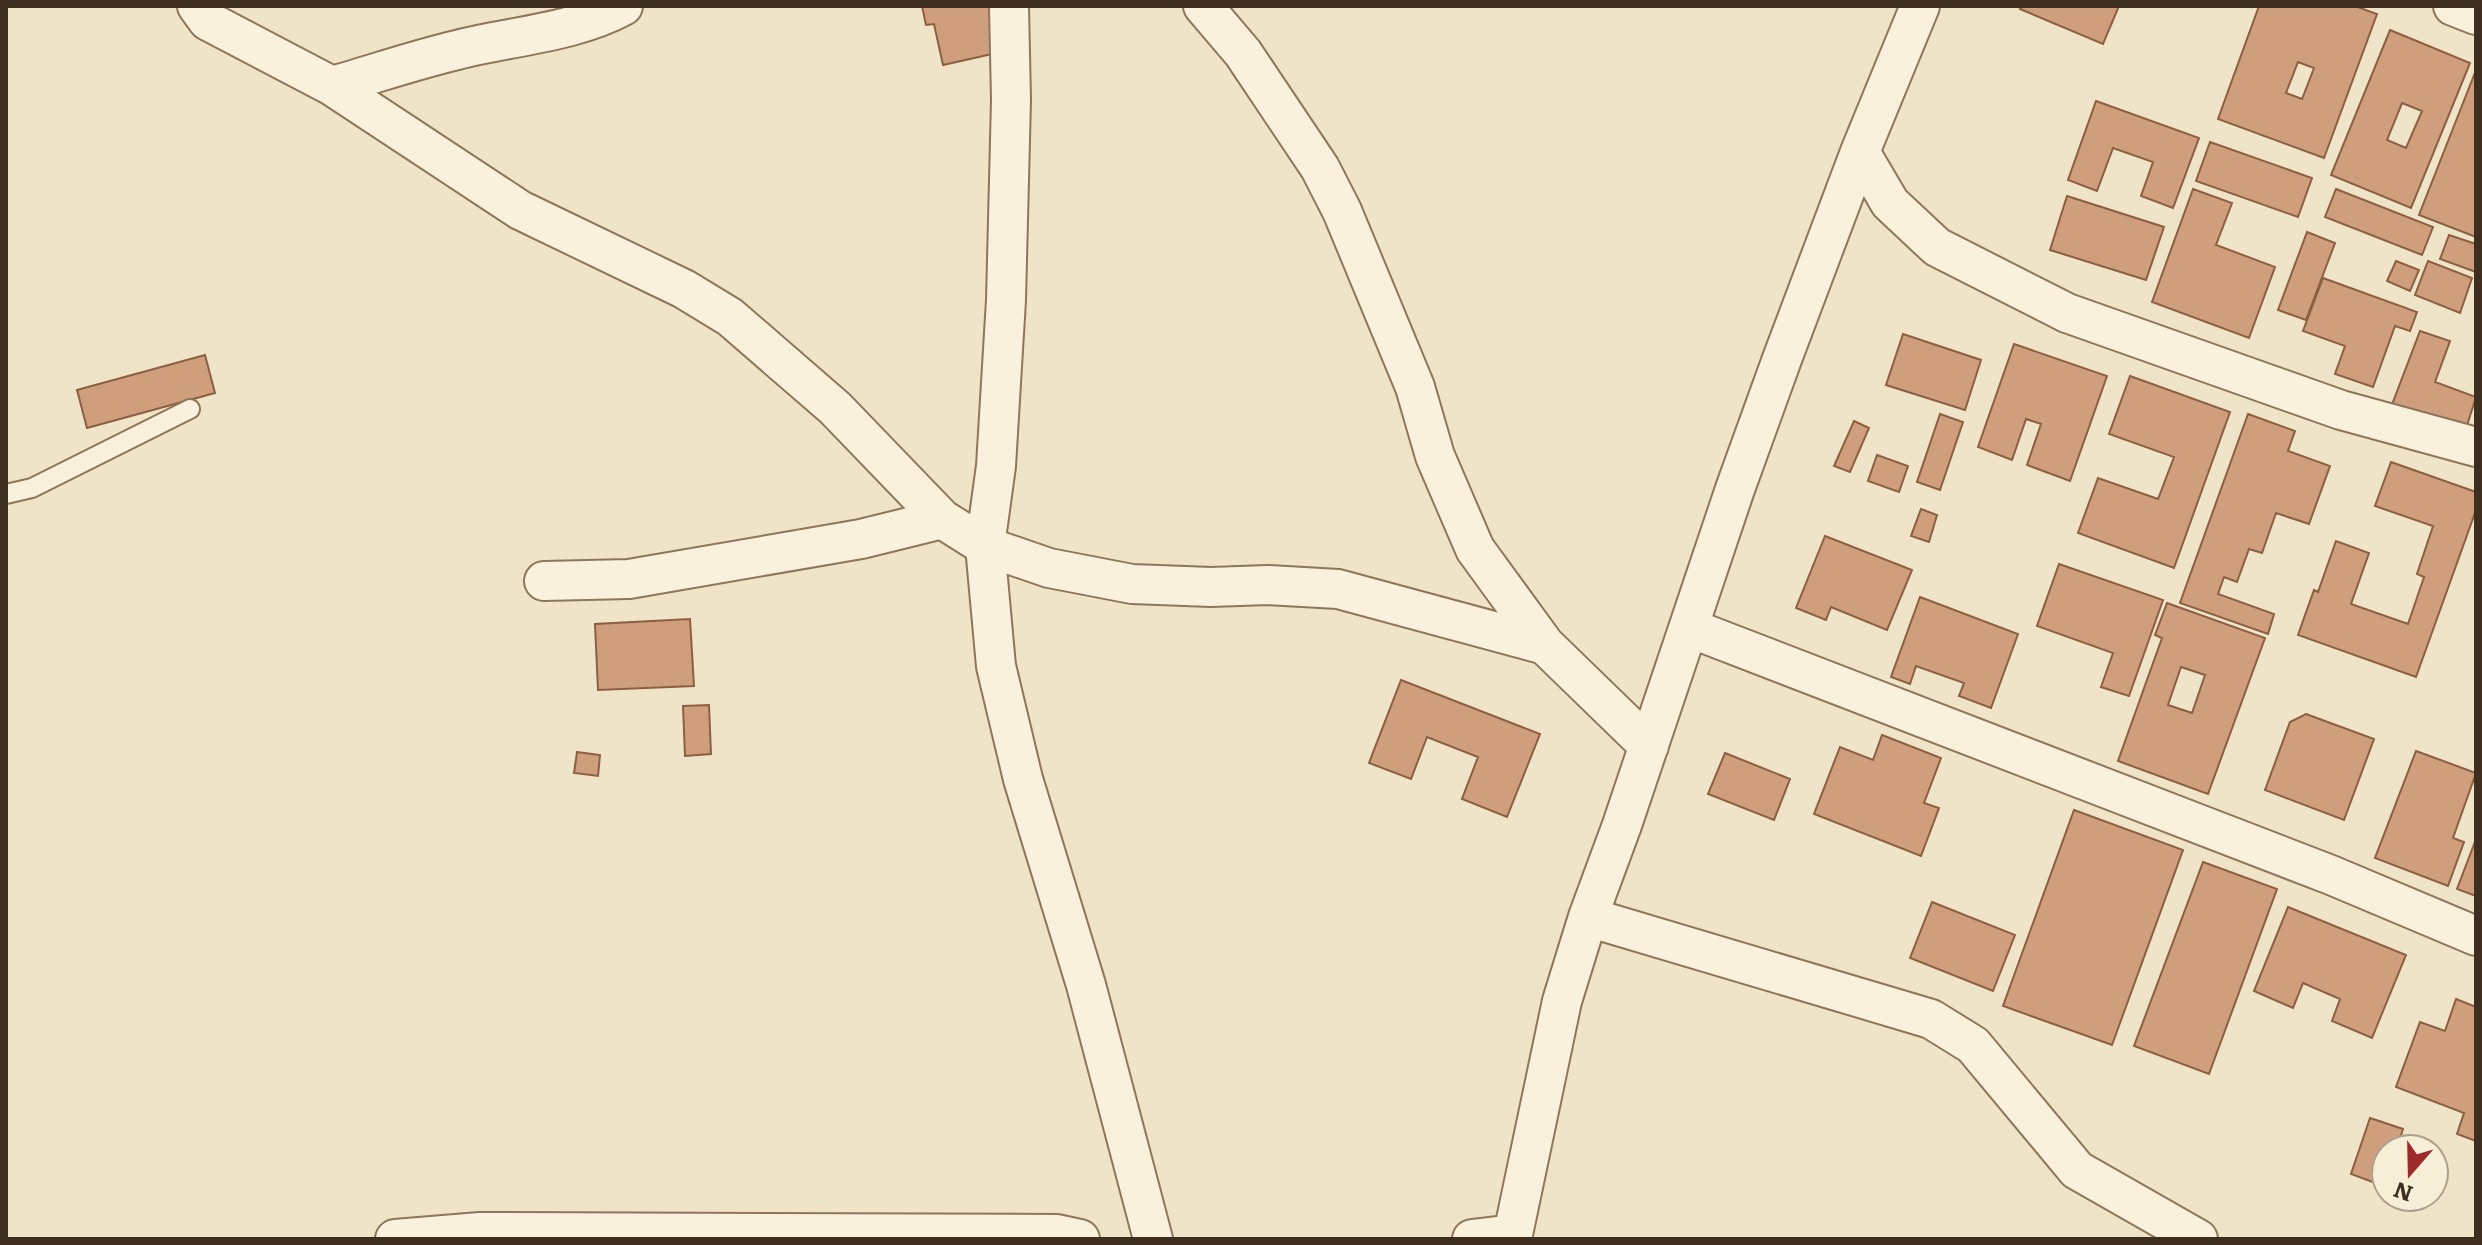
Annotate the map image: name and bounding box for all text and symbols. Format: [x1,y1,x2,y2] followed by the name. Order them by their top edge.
[2370,1133,2450,1213] north arrow
[2388,1175,2417,1212] text: N

